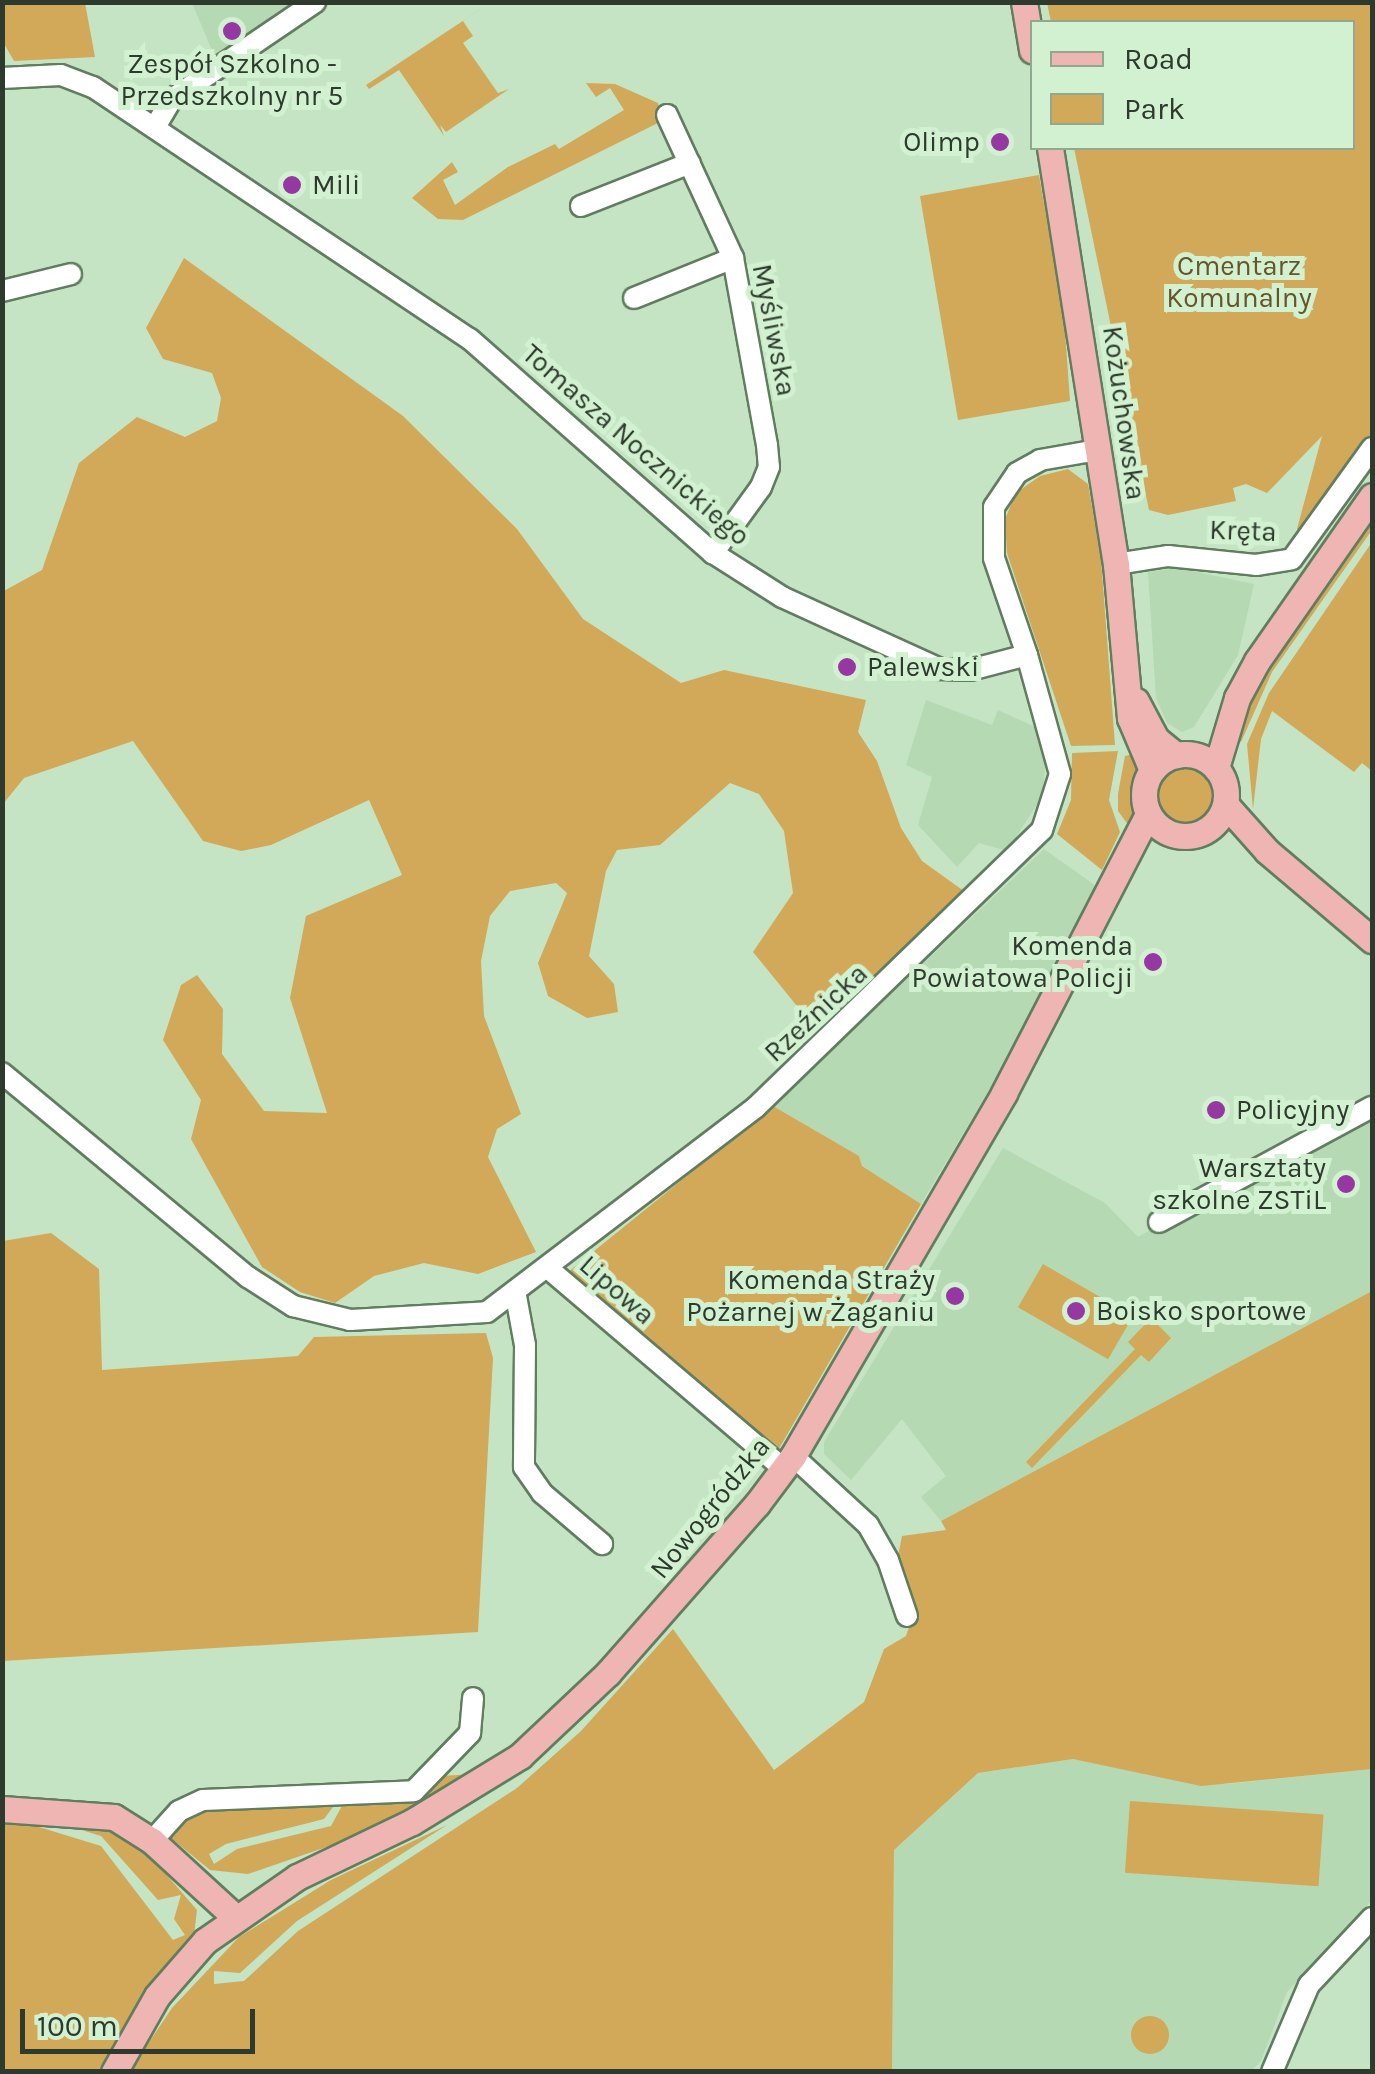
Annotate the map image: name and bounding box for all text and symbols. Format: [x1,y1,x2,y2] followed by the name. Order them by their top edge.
[221,20,243,42] marker: Zespół Szkolno - Przedszkolny nr 5
[1030,20,1355,150] legend
[1124,41,1193,77] text: Road
[121,47,343,113] place label: Zespół Szkolno - Przedszkolny nr 5
[1124,91,1185,127] text: Park
[903,125,980,159] place label: Olimp
[989,131,1011,153] marker: Olimp
[312,168,360,202] place label: Mili
[281,174,303,196] marker: Mili
[1166,249,1312,315] park label: Cmentarz Komunalny
[745,261,803,399] street label: Myśliwska
[1095,324,1153,502] street label: Kożuchowska
[515,337,757,553] street label: Tomasza Nocznickiego
[1209,513,1277,549] street label: Kręta
[867,650,979,684] place label: Palewski
[836,656,858,678] marker: Palewski
[911,929,1133,995] place label: Komenda Powiatowa Policji
[1142,951,1164,973] marker: Komenda Powiatowa Policji
[757,957,875,1069] street label: Rzeźnicka
[1236,1093,1349,1127] place label: Policyjny
[1205,1099,1227,1121] marker: Policyjny
[1152,1151,1326,1217] place label: Warsztaty szkolne ZSTiL
[1335,1173,1357,1195] marker: Warsztaty szkolne ZSTiL
[572,1248,662,1332] street label: Lipowa
[686,1263,935,1329] place label: Komenda Straży Pożarnej w Żaganiu
[944,1285,966,1307] marker: Komenda Straży Pożarnej w Żaganiu
[1096,1294,1306,1328] place label: Boisko sportowe
[1065,1300,1087,1322] marker: Boisko sportowe
[643,1430,777,1586] street label: Nowogródzka
[25,1989,260,2051] scale bar
[37,2008,118,2044] text: 100 m

